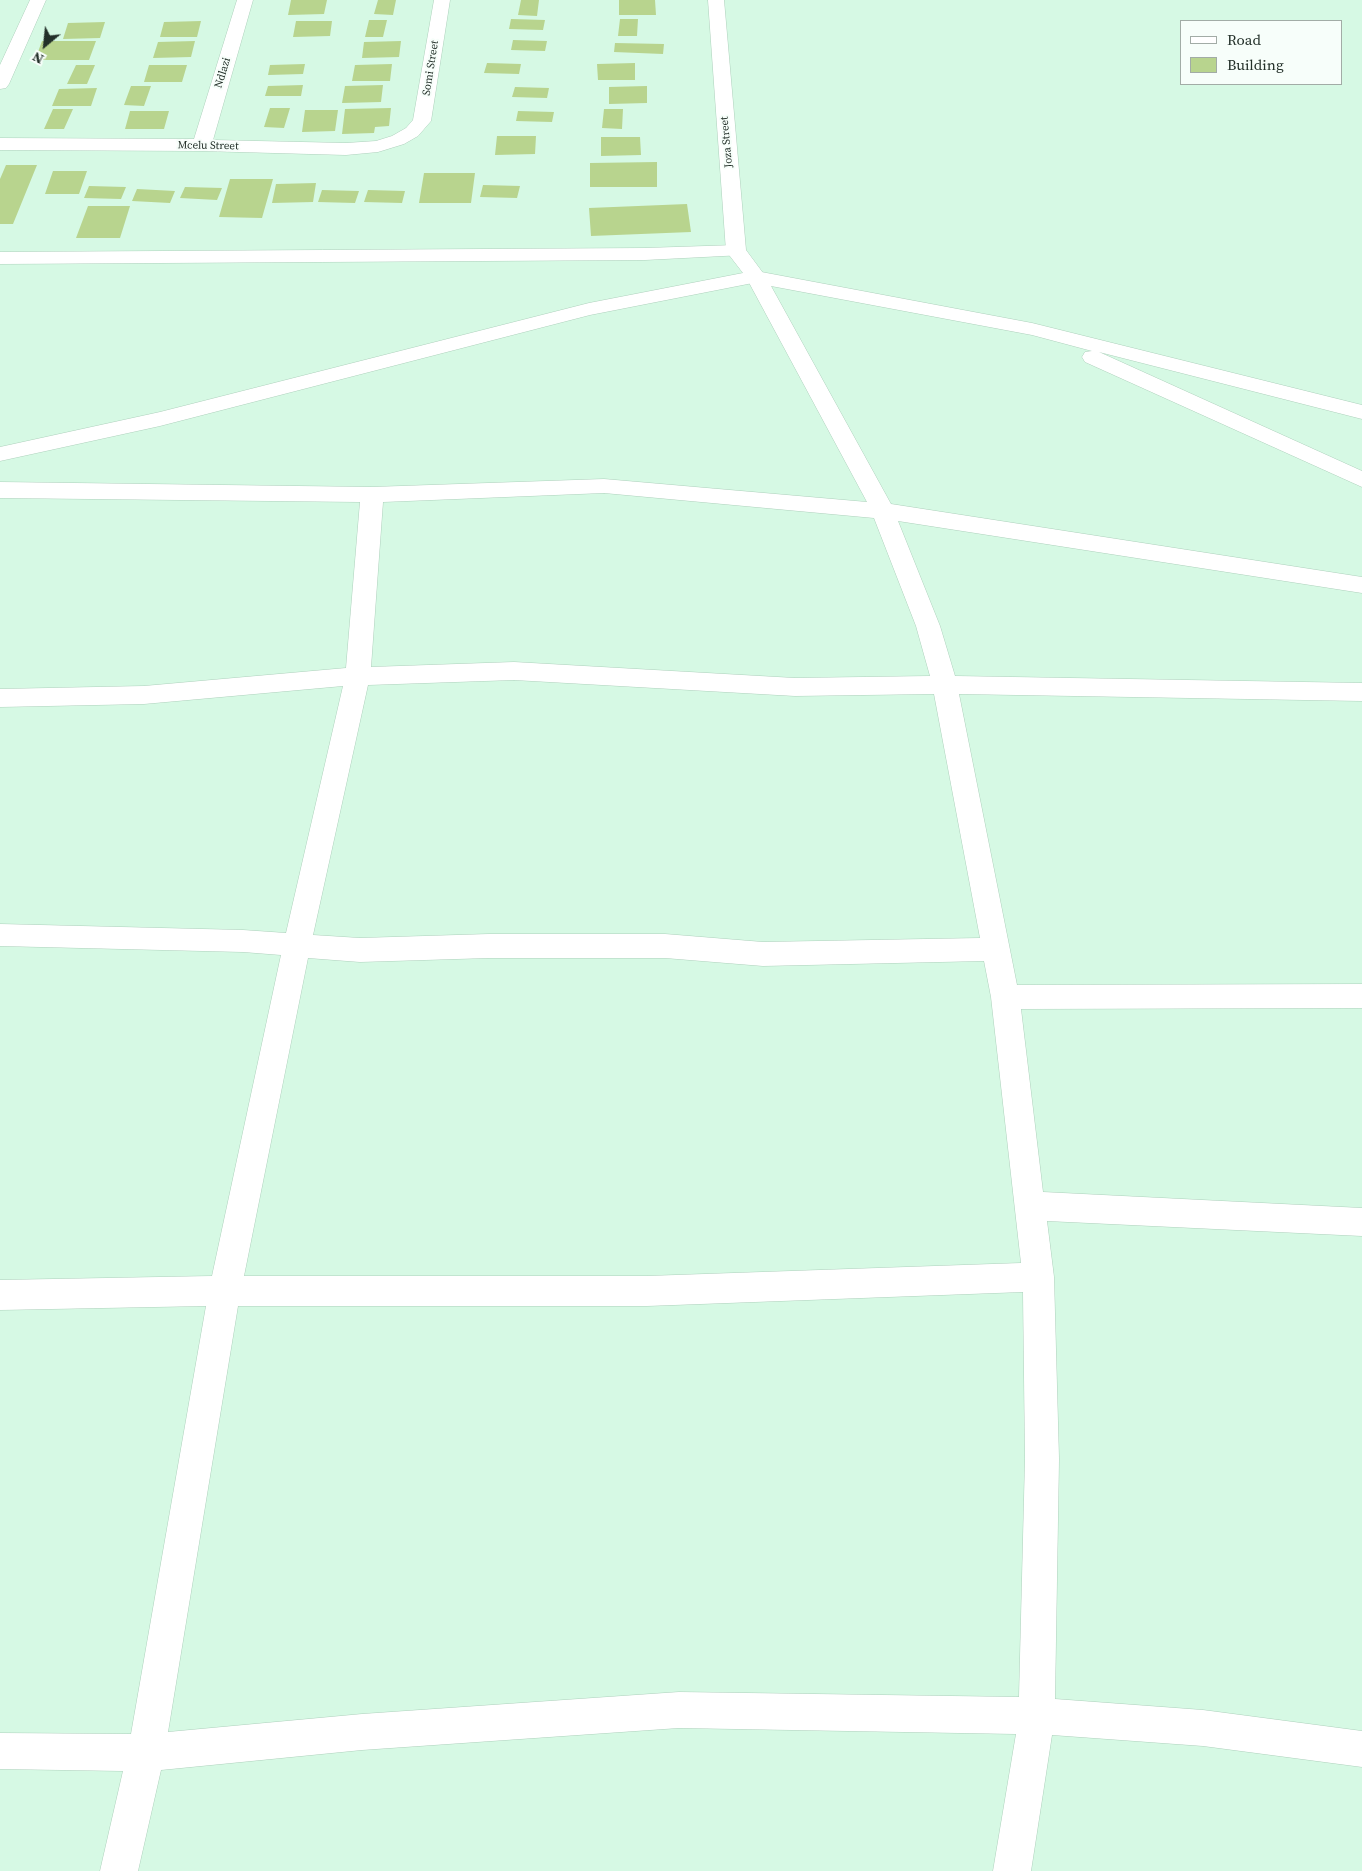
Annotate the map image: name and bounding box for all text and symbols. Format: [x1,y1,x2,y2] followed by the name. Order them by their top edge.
[20,20,70,70] north arrow
[1180,20,1342,85] legend
[1227,29,1261,50] text: Road
[420,39,442,97] street label: Somi Street
[29,47,47,69] text: N
[1227,54,1284,75] text: Building
[212,56,234,90] street label: Ndlazi
[718,116,736,168] street label: Joza Street
[177,139,239,153] street label: Mcelu Street

